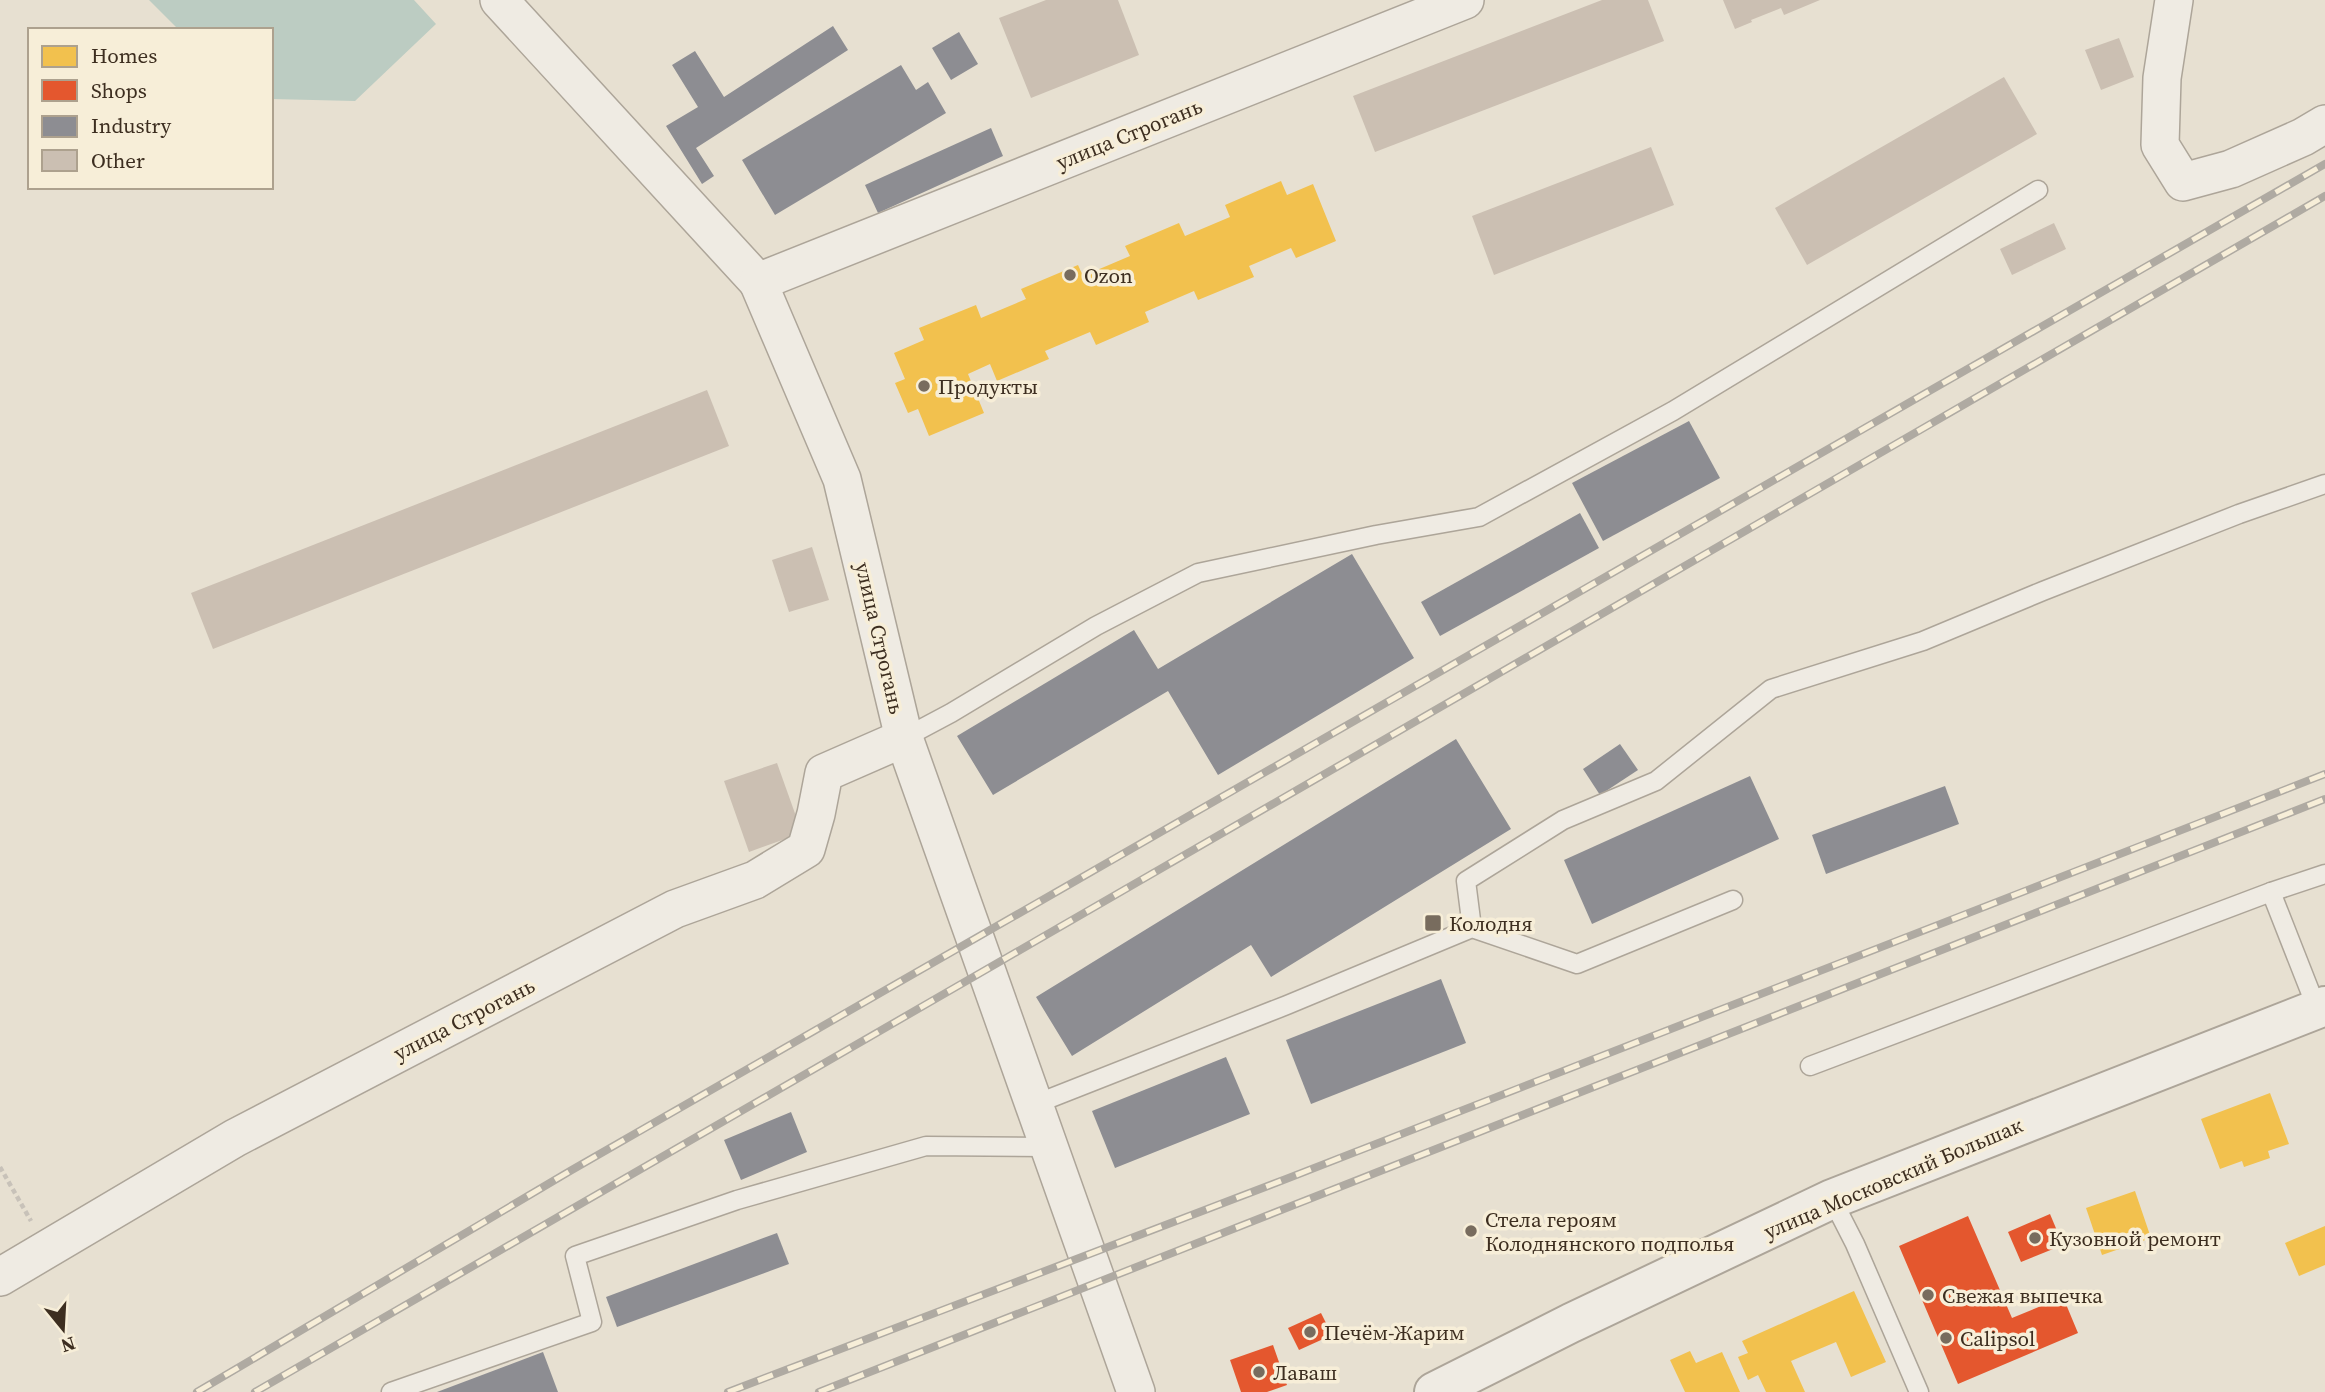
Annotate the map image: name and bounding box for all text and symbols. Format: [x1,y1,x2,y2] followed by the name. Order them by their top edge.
[28,28,273,189] legend
[91,41,157,70] text: Homes
[91,76,147,105] text: Shops
[1052,92,1206,176] street label: улица Строгань
[91,111,171,140] text: Industry
[91,146,145,175] text: Other
[1084,261,1133,290] place label: Ozon
[1062,267,1078,283] marker: Ozon
[938,372,1038,401] place label: Продукты
[916,378,932,394] marker: Продукты
[848,559,912,717] street label: улица Строгань
[1449,909,1533,938] place label: Колодня
[1423,913,1443,933] marker: Колодня
[388,971,540,1067] street label: улица Строгань
[1759,1110,2027,1246] street label: улица Московский Большак
[1485,1205,1734,1258] place label: Стела героям Колоднянского подполья
[1463,1223,1479,1239] marker: Стела героям Колоднянского подполья
[2049,1224,2221,1253] place label: Кузовной ремонт
[2027,1230,2043,1246] marker: Кузовной ремонт
[1942,1281,2103,1310] place label: Свежая выпечка
[1920,1287,1936,1303] marker: Свежая выпечка
[28,1294,98,1364] north arrow
[1324,1318,1465,1347] place label: Печём-Жарим
[1302,1324,1318,1340] marker: Печём-Жарим
[1960,1324,2035,1353] place label: Сalipsol
[1938,1330,1954,1346] marker: Сalipsol
[58,1331,79,1360] text: N
[1273,1358,1337,1387] place label: Лаваш
[1251,1364,1267,1380] marker: Лаваш

